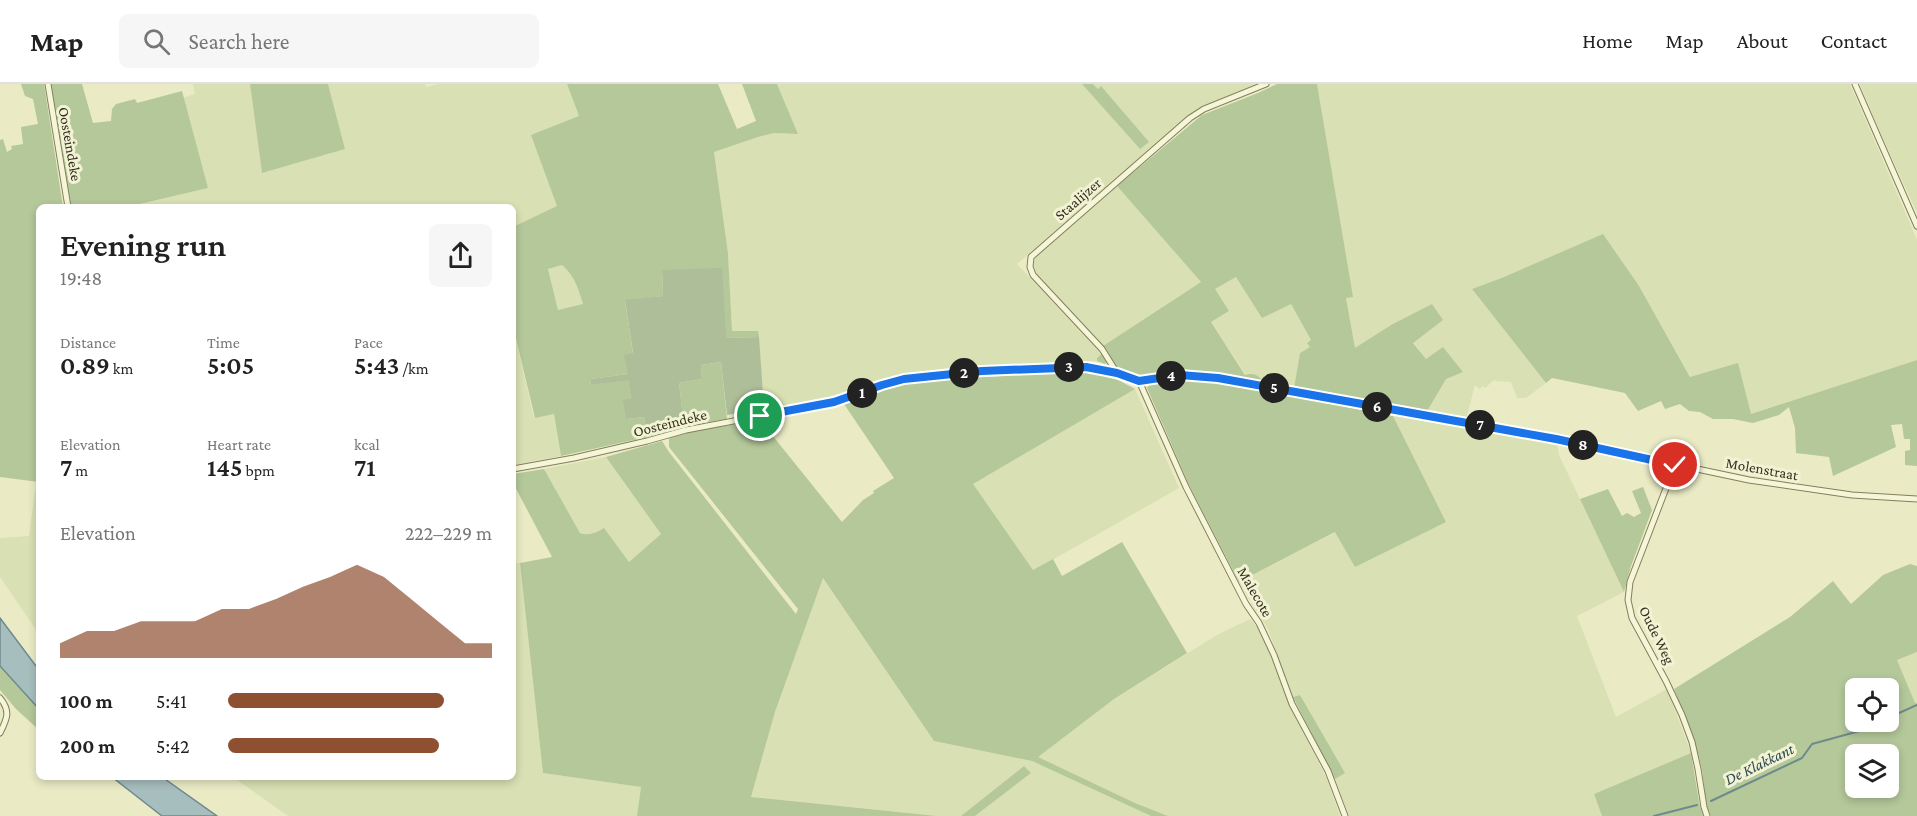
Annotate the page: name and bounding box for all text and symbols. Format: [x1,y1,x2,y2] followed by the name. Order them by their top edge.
[119,14,539,68] search box
[140,25,173,58] icon: search
[30,26,83,57] text: Map
[188,29,289,54] text: Search here
[1582,29,1632,53] text: Home
[1665,29,1704,53] text: Map
[1737,29,1788,53] text: About
[1821,29,1887,53] text: Contact
[56,106,84,183] street label: Oosteindeke
[1052,174,1105,224] street label: Staalijzer
[429,224,492,287] button: share
[60,226,226,263] text: Evening run
[60,267,102,289] text: 19:48
[60,334,116,351] text: Distance
[207,334,240,351] text: Time
[354,334,383,351] text: Pace
[60,351,110,380] text: 0.89
[207,351,254,380] text: 5:05
[354,351,399,380] text: 5:43
[1054,352,1084,382] pin: 3
[949,358,979,388] pin: 2
[1065,358,1073,375] text: 3
[110,360,133,377] text: km
[399,360,429,377] text: /km
[1156,361,1186,391] pin: 4
[960,364,968,381] text: 2
[1167,367,1175,384] text: 4
[1259,373,1289,403] pin: 5
[847,378,877,408] pin: 1
[1270,379,1278,396] text: 5
[859,384,865,401] text: 1
[734,390,785,441] pin
[1362,392,1392,422] pin: 6
[1373,398,1381,415] text: 6
[743,399,776,432] icon: arrive
[632,406,709,440] street label: Oosteindeke
[1465,410,1495,440] pin: 7
[1476,416,1484,433] text: 7
[1568,430,1598,460] pin: 8
[60,436,121,453] text: Elevation
[207,436,271,453] text: Heart rate
[354,436,380,453] text: kcal
[1578,436,1588,453] text: 8
[1649,439,1700,490] pin
[1658,448,1691,481] icon: check
[60,453,72,482] text: 7
[207,453,242,482] text: 145
[354,453,376,482] text: 71
[1725,455,1800,483] street label: Molenstraat
[72,462,88,479] text: m
[242,462,275,479] text: bpm
[60,522,136,544] text: Elevation
[405,522,492,544] text: 222–229 m
[1234,564,1276,620] street label: Malecote
[1635,603,1678,667] street label: Oude Weg
[1845,678,1899,798] map controls
[1845,678,1899,732] button: locate
[60,690,113,712] text: 100 m
[156,690,187,712] text: 5:41
[60,735,115,757] text: 200 m
[156,735,190,757] text: 5:42
[1722,740,1796,788] water label: De Klakkant
[1845,744,1899,798] button: layers

